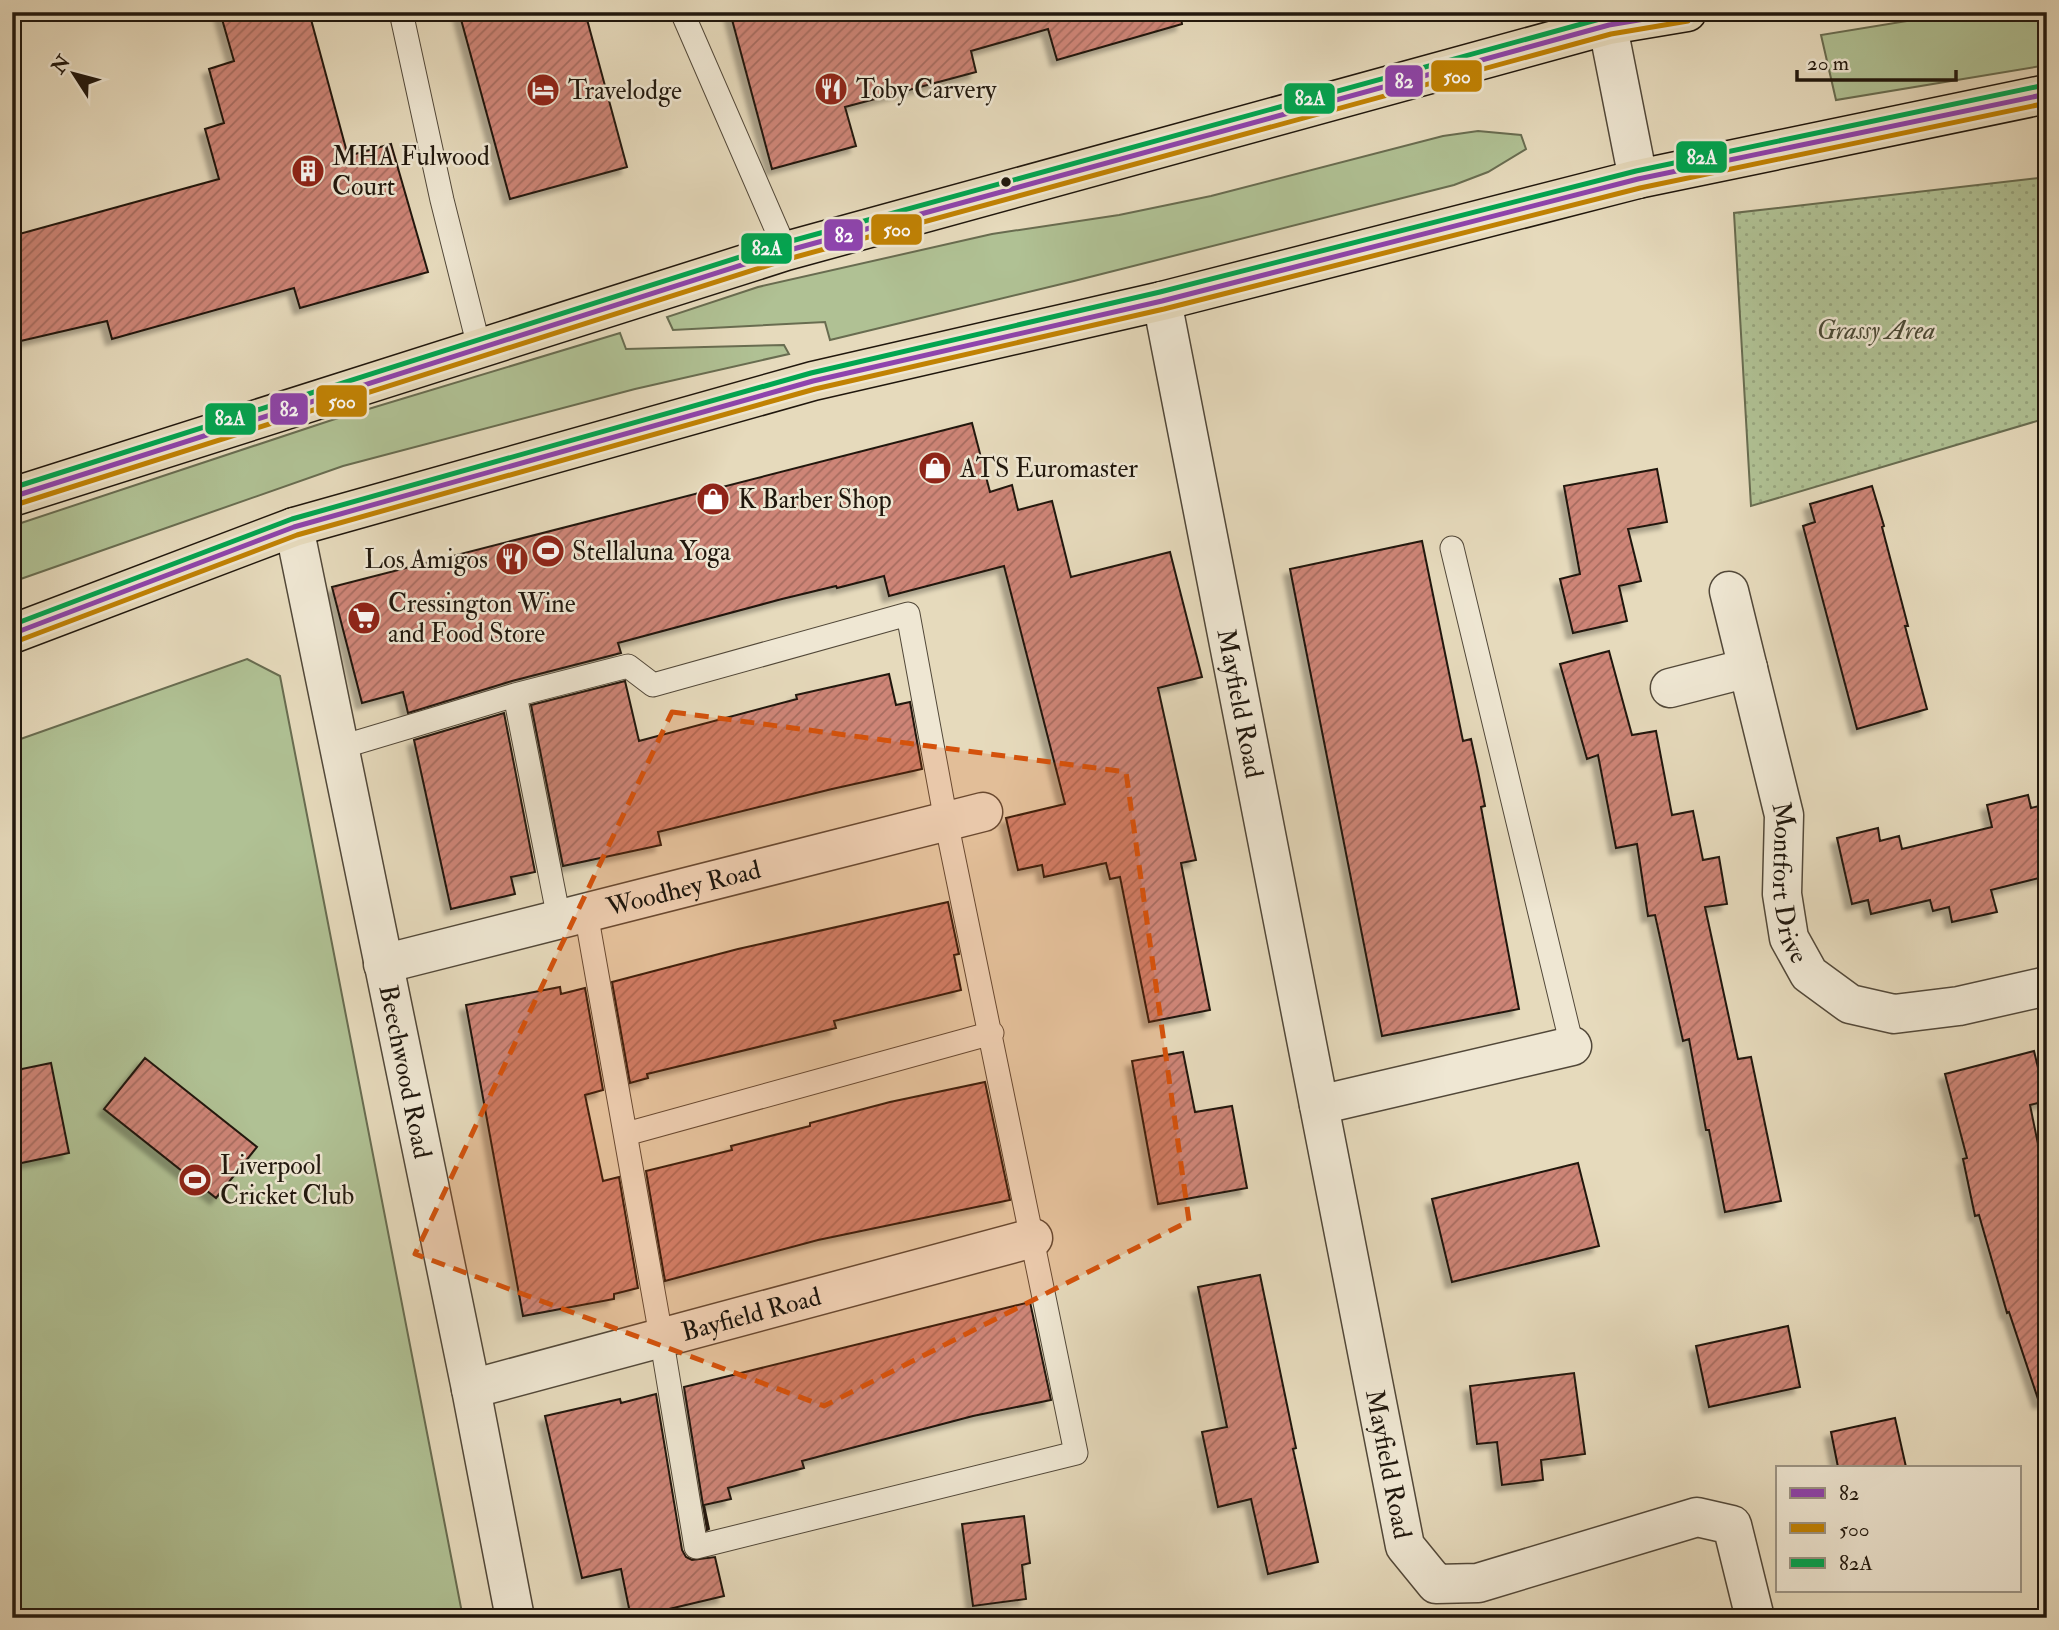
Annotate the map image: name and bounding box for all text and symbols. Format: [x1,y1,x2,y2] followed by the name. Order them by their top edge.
[38,38,108,108] north arrow
[1797,38,1956,82] scale bar
[46,50,76,79] text: N
[1807,50,1849,77] text: 20 m
[1430,59,1483,93] line badge: 500
[1384,64,1424,98] line badge: 82
[1443,65,1471,89] text: 500
[812,70,850,108] restaurant icon: Toby Carvery
[1395,70,1414,94] text: 82
[524,71,562,109] hotel icon: Travelodge
[856,74,997,106] place label: Toby Carvery
[568,75,682,107] place label: Travelodge
[1283,82,1336,115] line badge: 82A
[1295,87,1326,111] text: 82A
[1675,140,1728,174] line badge: 82A
[332,141,490,203] place label: MHA Fulwood Court
[1687,146,1718,170] text: 82A
[289,152,327,190] building icon: MHA Fulwood Court
[999,175,1013,189] unlabelled marker
[870,213,923,246] line badge: 500
[823,218,864,252] line badge: 82
[883,218,911,242] text: 500
[835,224,854,248] text: 82
[740,232,793,265] line badge: 82A
[752,237,783,261] text: 82A
[1817,315,1935,347] park label: Grassy Area
[315,384,368,418] line badge: 500
[328,390,356,414] text: 500
[269,392,309,426] line badge: 82
[280,398,299,422] text: 82
[204,402,257,436] line badge: 82A
[215,407,246,431] text: 82A
[916,449,954,487] shop icon: ATS Euromaster
[959,453,1138,485] place label: ATS Euromaster
[694,480,732,518] shop icon: K Barber Shop
[738,484,892,517] place label: K Barber Shop
[529,532,567,570] sports icon: Stellaluna Yoga
[572,536,731,568] place label: Stellaluna Yoga
[493,540,531,578] restaurant icon: Los Amigos
[364,544,488,576] place label: Los Amigos
[388,588,576,650] place label: Cressington Wine and Food Store
[345,599,383,637] supermarket icon: Cressington Wine and Food Store
[1209,626,1270,781] street label: Mayfield Road
[1764,799,1815,969] street label: Montfort Drive
[602,854,764,924] street label: Woodhey Road
[371,982,438,1162] street label: Beechwood Road
[220,1150,354,1212] place label: Liverpool Cricket Club
[176,1161,214,1199] sports icon: Liverpool Cricket Club
[678,1281,825,1349] street label: Bayfield Road
[1358,1387,1418,1542] street label: Mayfield Road
[1776,1466,2021,1592] legend
[1839,1480,1860,1507] text: 82
[1839,1516,1870,1543] text: 500
[1839,1550,1873,1577] text: 82A

